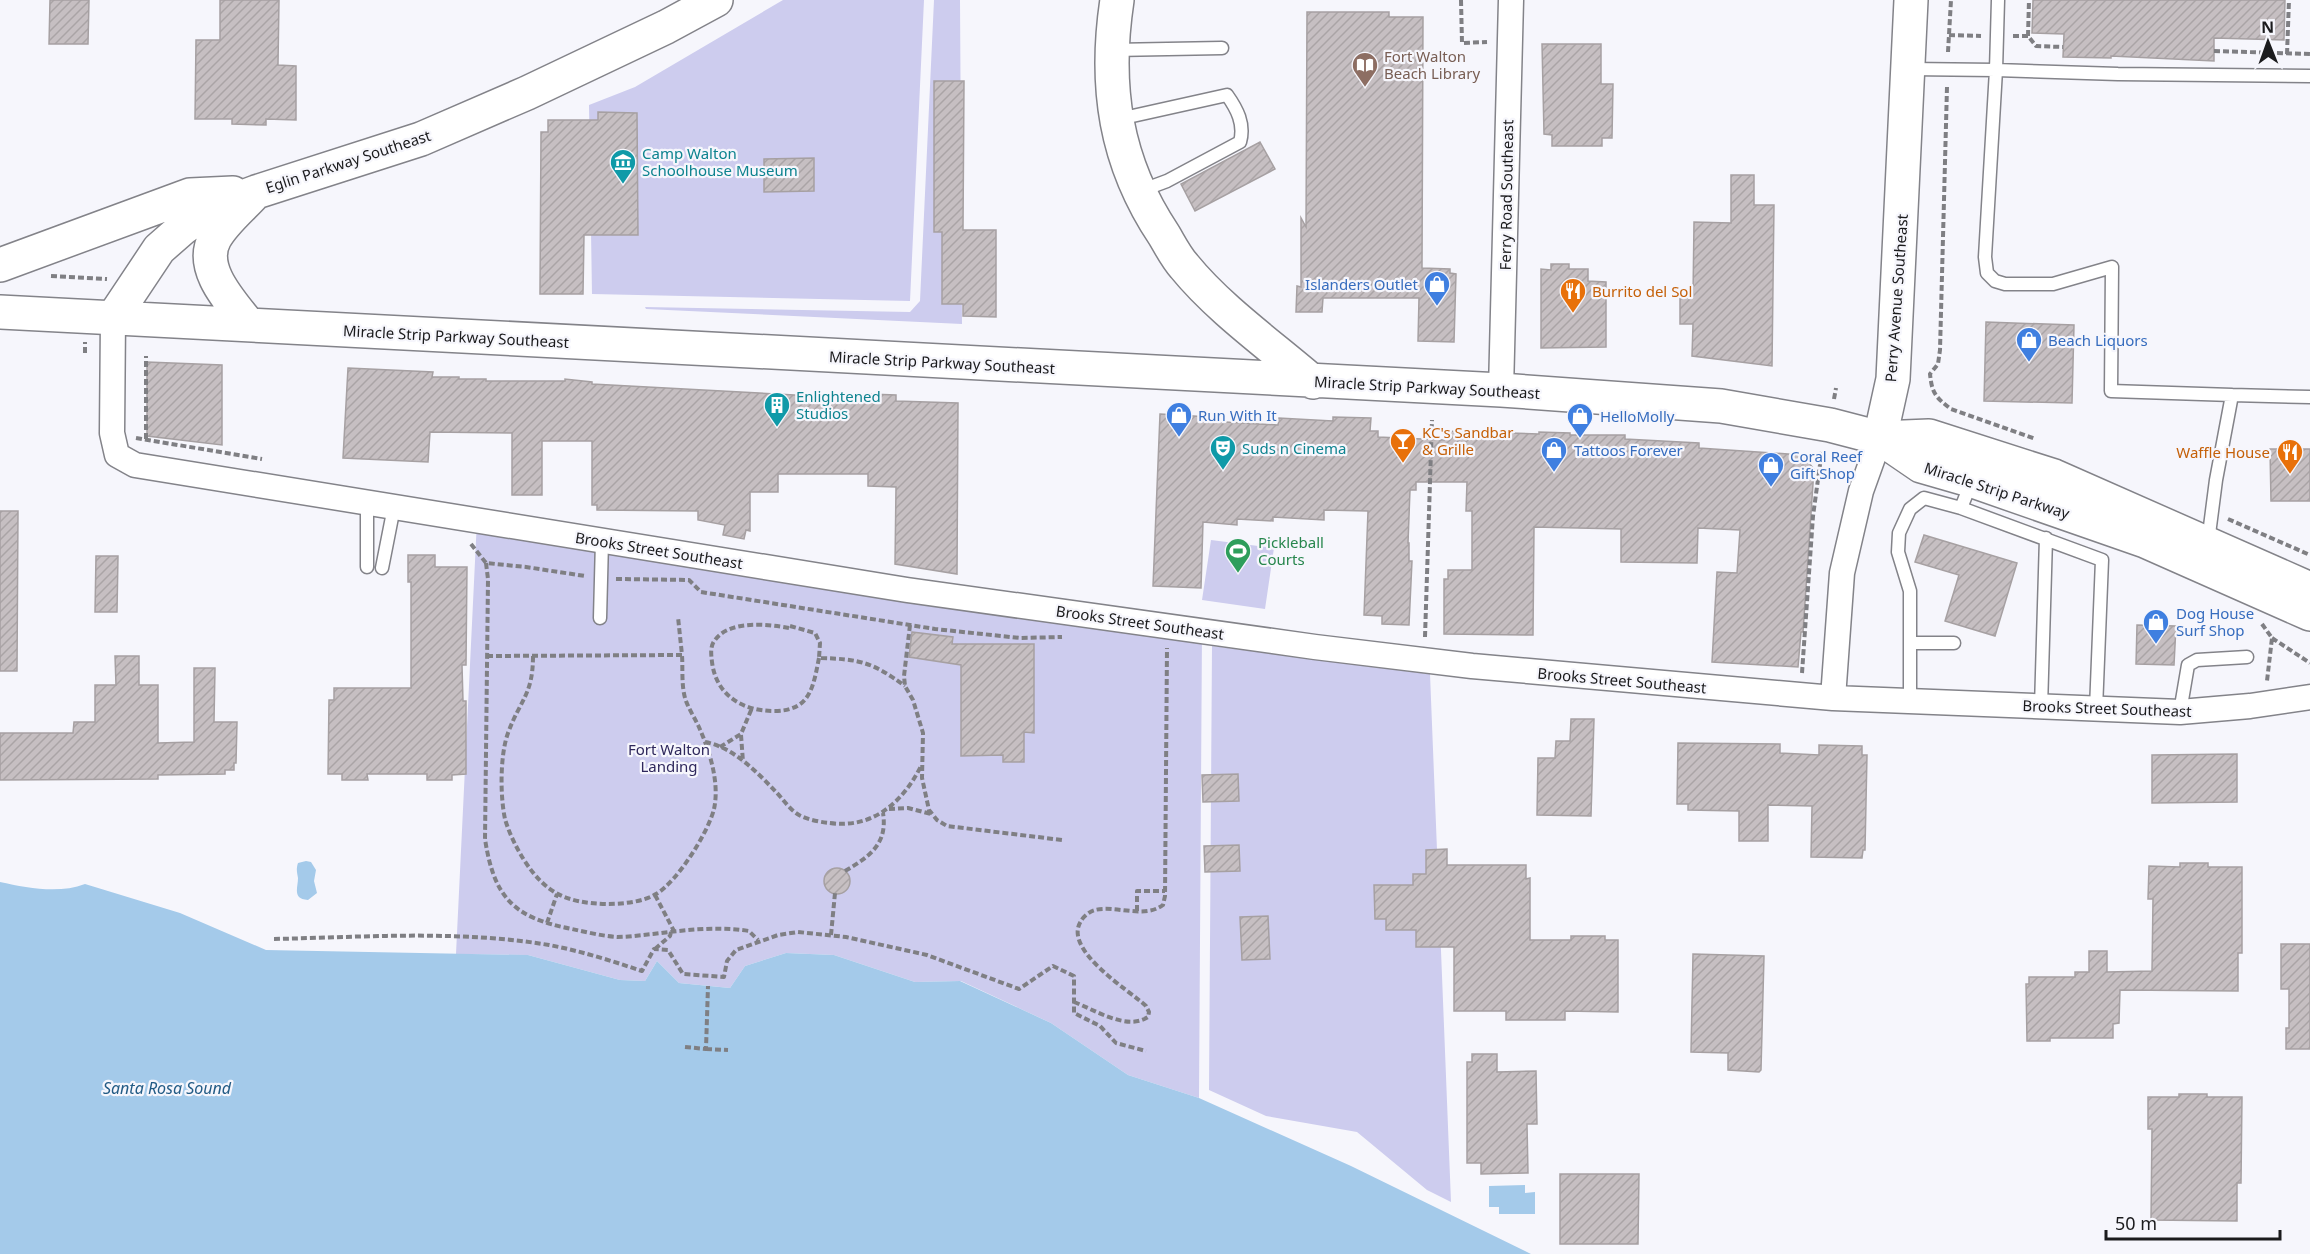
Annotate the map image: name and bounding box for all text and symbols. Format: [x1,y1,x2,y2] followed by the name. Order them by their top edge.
[2238,12,2298,72] north arrow
[2261,16,2274,38] text: N
[1384,46,1480,83] place label: Fort Walton Beach Library
[1350,50,1380,88] library icon: Fort Walton Beach Library
[1495,119,1517,271] street label: Ferry Road Southeast
[263,125,434,197] street label: Eglin Parkway Southeast
[642,143,798,180] place label: Camp Walton Schoolhouse Museum
[608,147,638,185] museum icon: Camp Walton Schoolhouse Museum
[1880,213,1912,383] street label: Perry Avenue Southeast
[1422,269,1452,307] shop icon: Islanders Outlet
[1305,274,1419,294] place label: Islanders Outlet
[1558,276,1588,314] restaurant icon: Burrito del Sol
[1592,281,1692,301] place label: Burrito del Sol
[343,320,570,352] street label: Miracle Strip Parkway Southeast
[2014,325,2044,363] shop icon: Beach Liquors
[2048,330,2148,350] place label: Beach Liquors
[829,346,1056,378] street label: Miracle Strip Parkway Southeast
[1314,371,1541,403] street label: Miracle Strip Parkway Southeast
[796,386,881,423] place label: Enlightened Studios
[762,390,792,428] building icon: Enlightened Studios
[1164,400,1194,438] shop icon: Run With It
[1565,401,1595,439] shop icon: HelloMolly
[1198,405,1277,425] place label: Run With It
[1600,406,1675,426] place label: HelloMolly
[1422,422,1513,459] place label: KC's Sandbar & Grille
[1388,426,1418,464] bar icon: KC's Sandbar & Grille
[1208,433,1238,471] theatre icon: Suds n Cinema
[1539,435,1569,473] shop icon: Tattoos Forever
[2275,437,2305,475] restaurant icon: Waffle House
[1242,438,1347,458] place label: Suds n Cinema
[1574,440,1683,460] place label: Tattoos Forever
[2176,442,2270,462] place label: Waffle House
[1790,446,1863,483] place label: Coral Reef Gift Shop
[1756,450,1786,488] shop icon: Coral Reef Gift Shop
[1922,457,2073,523] street label: Miracle Strip Parkway
[574,527,745,573] street label: Brooks Street Southeast
[1258,532,1324,569] place label: Pickleball Courts
[1223,536,1253,574] sports icon: Pickleball Courts
[1055,600,1226,644] street label: Brooks Street Southeast
[2176,603,2254,640] place label: Dog House Surf Shop
[2141,607,2171,645] shop icon: Dog House Surf Shop
[1537,663,1708,697] street label: Brooks Street Southeast
[2022,695,2193,721] street label: Brooks Street Southeast
[628,739,710,776] park label: Fort Walton Landing
[103,1077,232,1099] water label: Santa Rosa Sound
[2106,1203,2280,1241] scale bar
[2115,1211,2157,1235] text: 50 m

